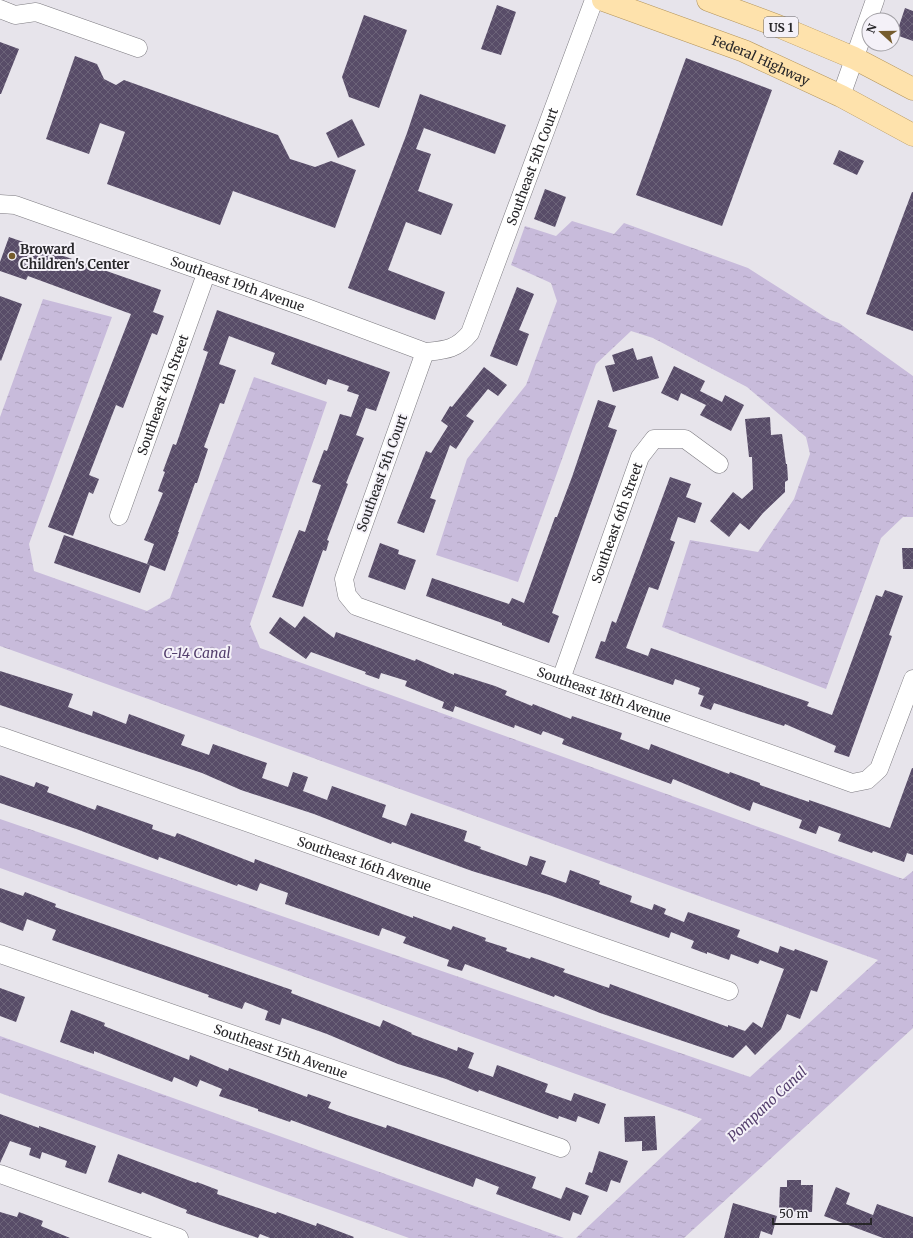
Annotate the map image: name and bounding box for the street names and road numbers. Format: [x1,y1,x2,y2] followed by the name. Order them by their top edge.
[764,17,798,37] road number: US 1
[710,32,813,89] street label: Federal Highway
[502,105,562,228] street label: Southeast 5th Court
[168,252,307,315] street label: Southeast 19th Avenue
[133,332,192,457] street label: Southeast 4th Street
[353,412,411,534] street label: Southeast 5th Court
[587,460,646,585] street label: Southeast 6th Street
[535,663,674,726] street label: Southeast 18th Avenue
[295,832,434,895] street label: Southeast 16th Avenue
[212,1020,350,1082] street label: Southeast 15th Avenue

